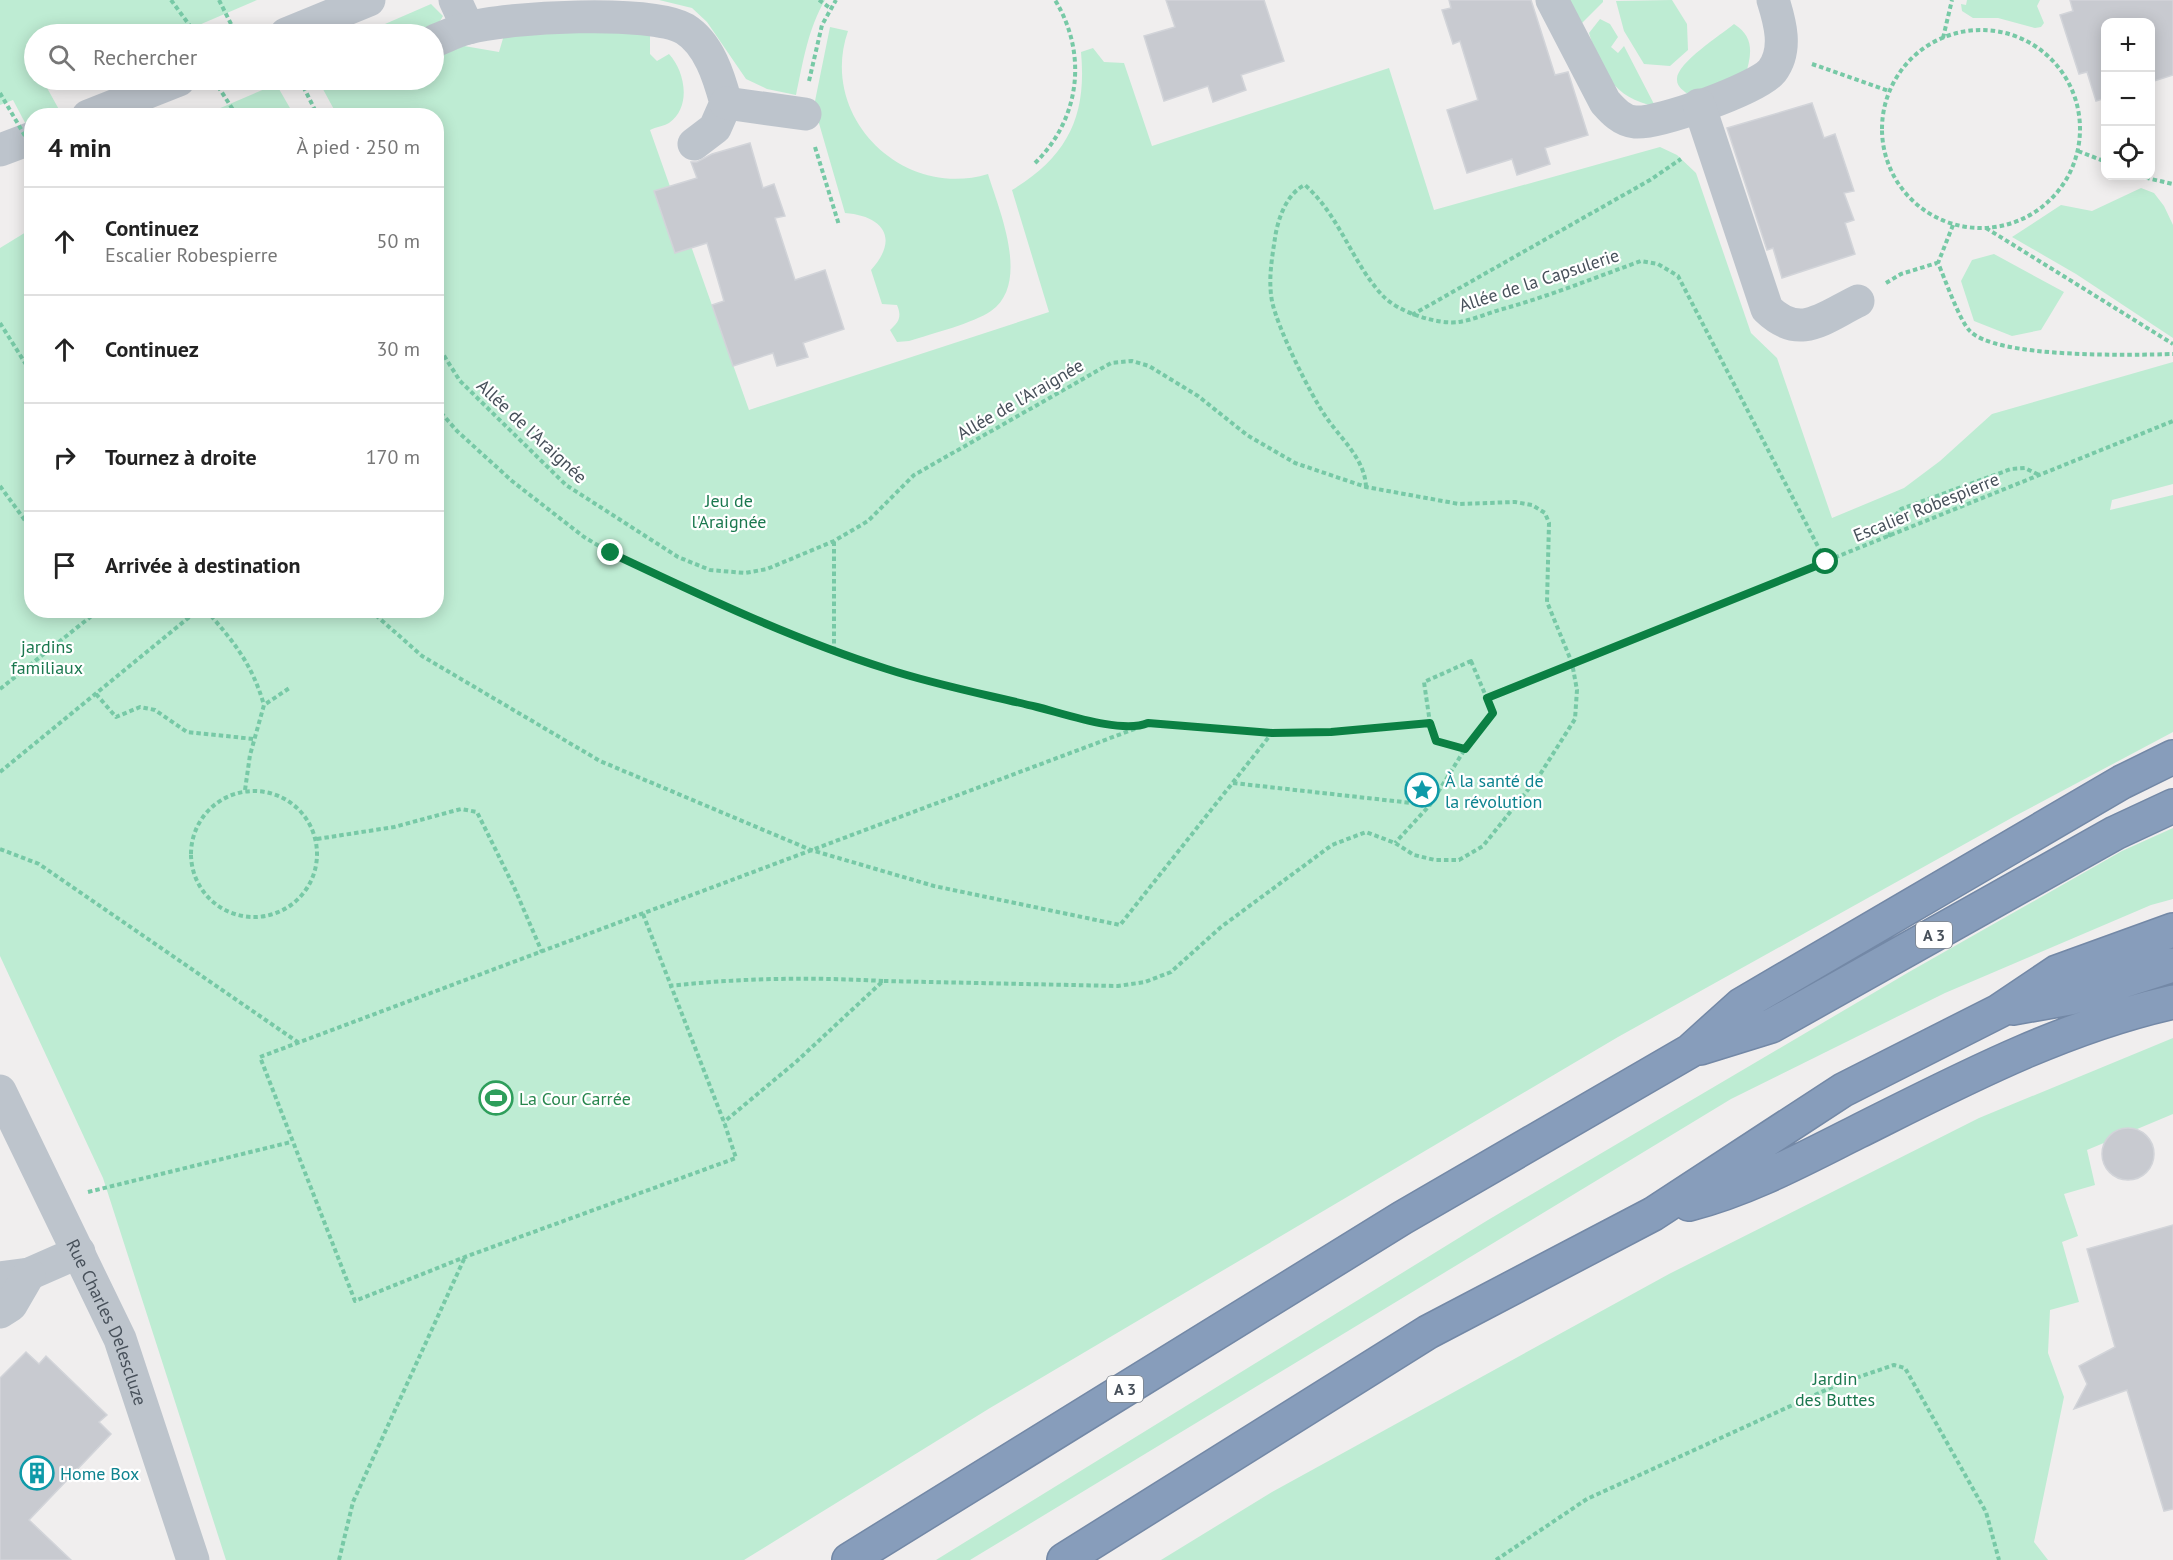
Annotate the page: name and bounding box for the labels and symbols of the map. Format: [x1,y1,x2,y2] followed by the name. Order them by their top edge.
[1456,243,1622,317] street label: Allée de la Capsulerie
[953,353,1087,445] street label: Allée de l'Araignée
[472,374,592,488] street label: Allée de l'Araignée
[1850,467,2002,547] street label: Escalier Robespierre
[692,489,767,533] park label: Jeu de l'Araignée
[597,539,623,565] route end
[1812,548,1838,574] route start
[11,635,83,679] park label: jardins familiaux
[1445,769,1544,813] place label: À la santé de la révolution
[1404,772,1440,808] place icon: À la santé de la révolution
[1916,922,1952,948] road number: A 3
[478,1080,514,1116] sports icon: La Cour Carrée
[519,1087,631,1110] place label: La Cour Carrée
[62,1235,153,1408] street label: Rue Charles Delescluze
[1795,1367,1875,1411] park label: Jardin des Buttes
[1107,1376,1143,1402] road number: A 3
[19,1455,55,1491] building icon: Home Box
[60,1462,139,1485] place label: Home Box

